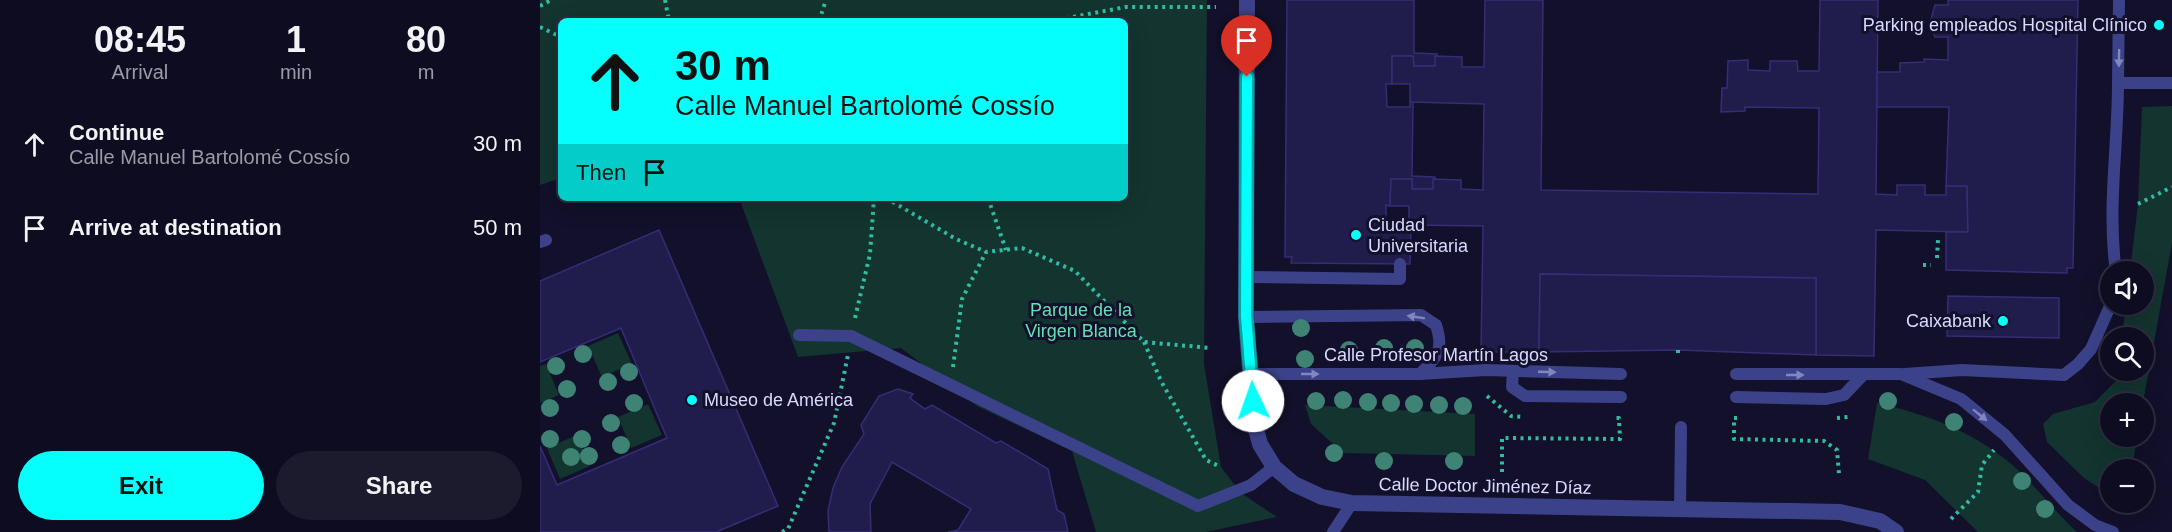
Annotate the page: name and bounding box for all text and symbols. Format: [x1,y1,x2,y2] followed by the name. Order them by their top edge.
[1221,15,1272,77] pin
[1863,15,2147,35] place label: Parking empleados Hospital Clínico
[2152,18,2166,32] marker: Parking empleados Hospital Clínico
[94,19,186,60] text: 08:45
[286,19,306,60] text: 1
[406,19,446,60] text: 80
[1230,24,1263,57] icon: arrive
[576,42,654,120] icon: ahead
[675,42,771,89] text: 30 m
[2114,49,2123,68] one-way arrow
[112,61,168,83] text: Arrival
[280,61,312,83] text: min
[418,61,434,83] text: m
[675,91,1055,121] text: Calle Manuel Bartolomé Cossío
[69,120,164,145] text: Continue
[18,128,51,161] icon: ahead
[473,131,522,156] text: 30 m
[69,146,350,168] text: Calle Manuel Bartolomé Cossío
[638,156,671,189] icon: arrive
[576,160,626,185] text: Then
[18,212,51,245] icon: arrive
[69,215,282,240] text: Arrive at destination
[473,215,522,240] text: 50 m
[1368,215,1469,256] place label: Ciudad Universitaria
[1349,228,1363,242] marker: Ciudad Universitaria
[2100,261,2154,513] map controls
[2100,261,2154,315] button: sound
[1025,300,1138,341] park label: Parque de la Virgen Blanca
[1906,311,1992,331] place label: Caixabank
[1406,312,1425,321] one-way arrow
[1996,314,2010,328] marker: Caixabank
[2100,327,2154,381] button: search
[1324,345,1548,365] street label: Calle Profesor Martín Lagos
[1537,368,1556,377] one-way arrow
[1221,369,1285,433] position arrow
[1300,369,1319,378] one-way arrow
[1785,370,1804,380] one-way arrow
[704,390,854,410] place label: Museo de América
[685,393,699,407] marker: Museo de América
[2100,393,2154,447] button: +
[1972,408,1987,420] one-way arrow
[18,451,264,520] button: Exit
[276,451,522,520] button: Share
[2100,459,2154,513] button: −
[1378,474,1592,498] street label: Calle Doctor Jiménez Díaz

